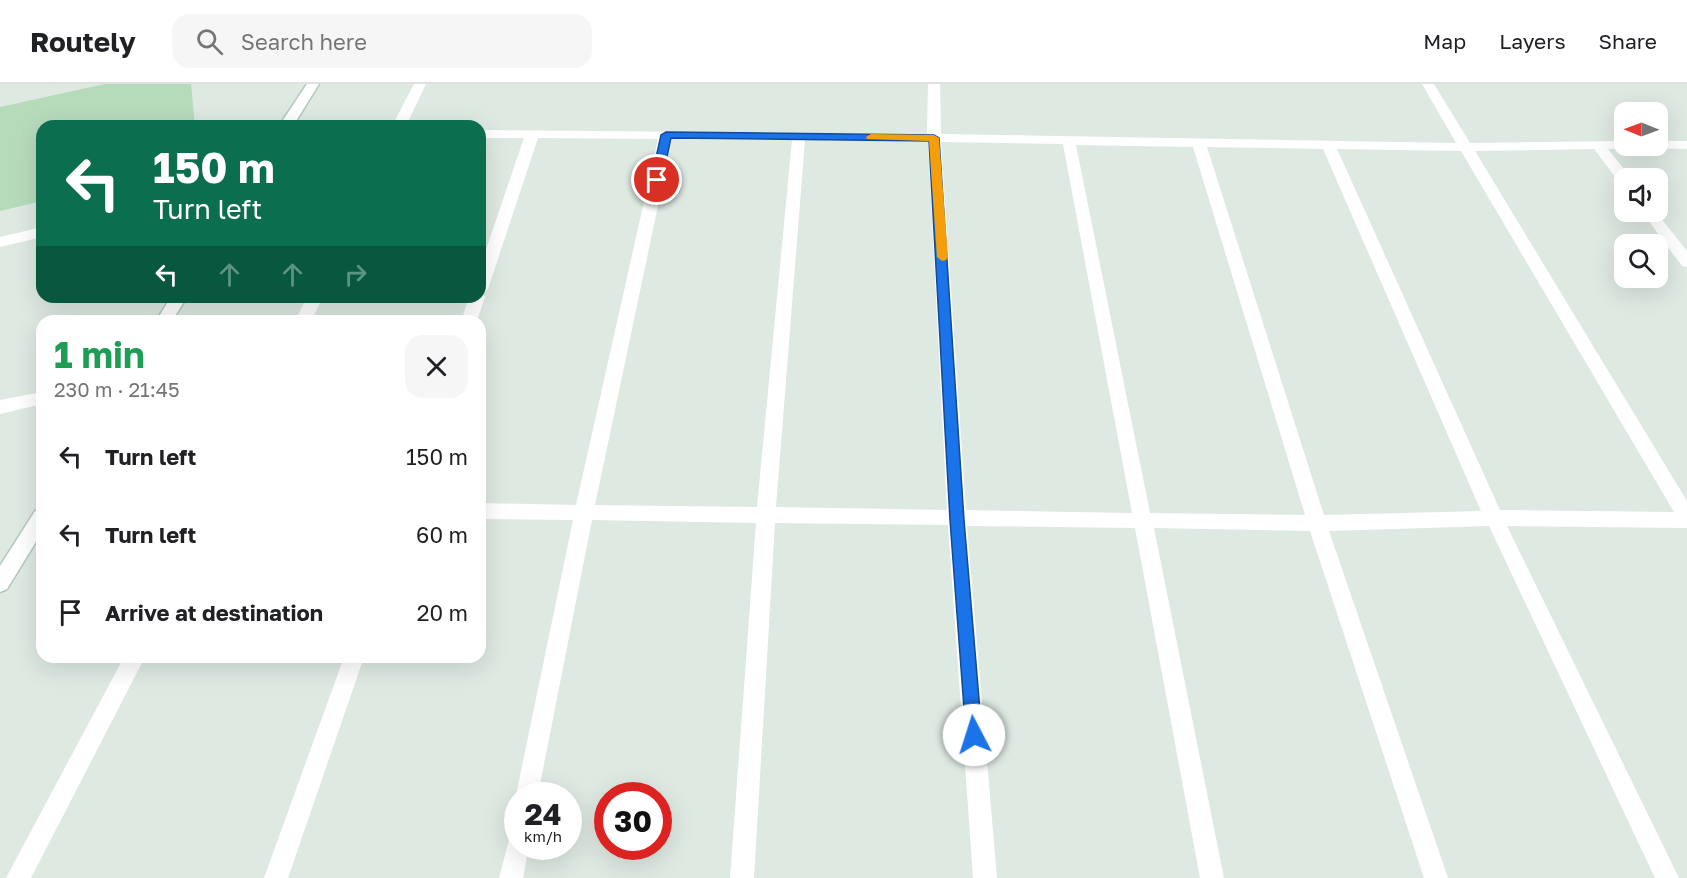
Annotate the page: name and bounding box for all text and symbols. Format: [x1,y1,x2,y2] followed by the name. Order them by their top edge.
[172,14,592,68] search box
[30,25,136,58] text: Routely
[193,25,226,58] icon: search
[241,28,367,55] text: Search here
[1423,28,1466,54] text: Map
[1499,28,1566,54] text: Layers
[1599,28,1657,54] text: Share
[1614,102,1668,156] north arrow
[1614,102,1668,288] map controls
[153,142,275,192] text: 150 m
[54,144,132,222] icon: left
[631,154,682,205] pin
[640,163,673,196] icon: arrive
[1614,168,1668,222] button: sound
[153,193,262,225] text: Turn left
[1614,234,1668,288] button: search
[150,258,183,291] icon: left
[213,258,246,291] icon: ahead
[276,258,309,291] icon: ahead
[339,258,372,291] icon: right
[54,333,145,376] text: 1 min
[405,335,468,398] button: close
[54,377,180,401] text: 230 m · 21:45
[54,440,87,473] icon: left
[105,443,196,470] text: Turn left
[406,443,468,470] text: 150 m
[54,518,87,551] icon: left
[105,521,196,548] text: Turn left
[416,521,468,548] text: 60 m
[54,596,87,629] icon: arrive
[105,599,323,626] text: Arrive at destination
[417,599,468,626] text: 20 m
[942,703,1006,767] position arrow
[594,782,672,860] speed limit sign: 30
[524,796,562,832] text: 24
[524,827,562,845] text: km/h

